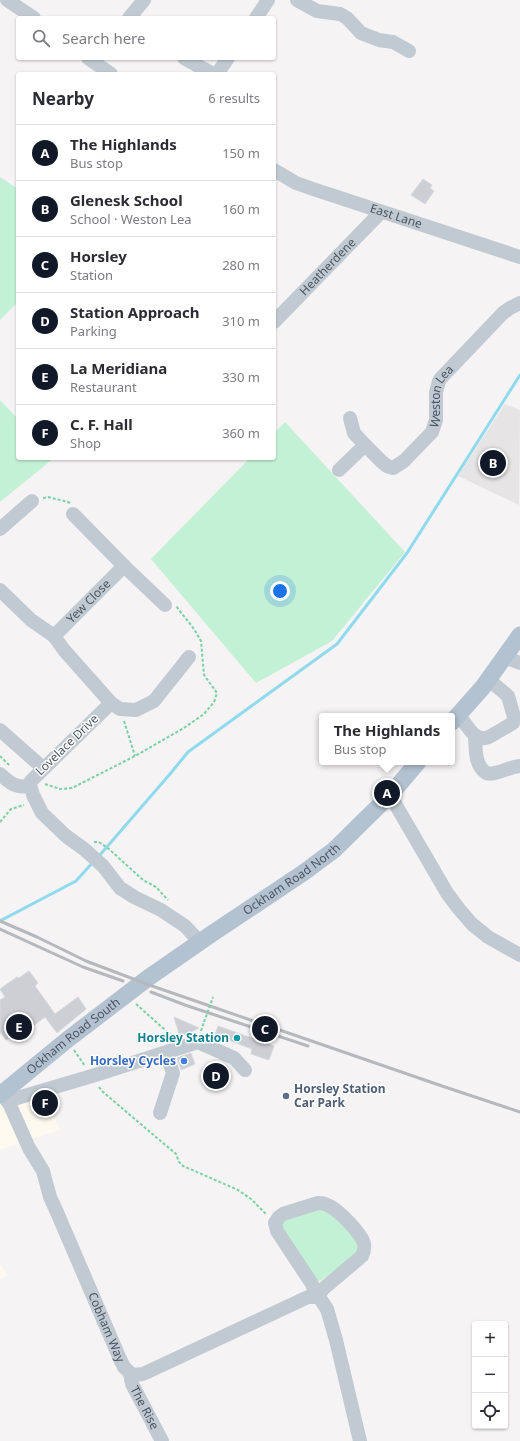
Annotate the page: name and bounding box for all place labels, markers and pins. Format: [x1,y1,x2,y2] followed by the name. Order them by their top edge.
[480,448,506,478] pin: B
[374,778,400,808] pin: A
[6,1012,32,1042] pin: E
[252,1014,278,1044] pin: C
[137,1029,229,1046] place label: Horsley Station
[232,1033,242,1043] marker: Horsley Station
[90,1052,176,1069] place label: Horsley Cycles
[179,1056,189,1066] marker: Horsley Cycles
[203,1061,229,1091] pin: D
[294,1080,386,1111] place label: Horsley Station Car Park
[32,1088,58,1118] pin: F
[281,1091,291,1101] marker: Horsley Station Car Park

